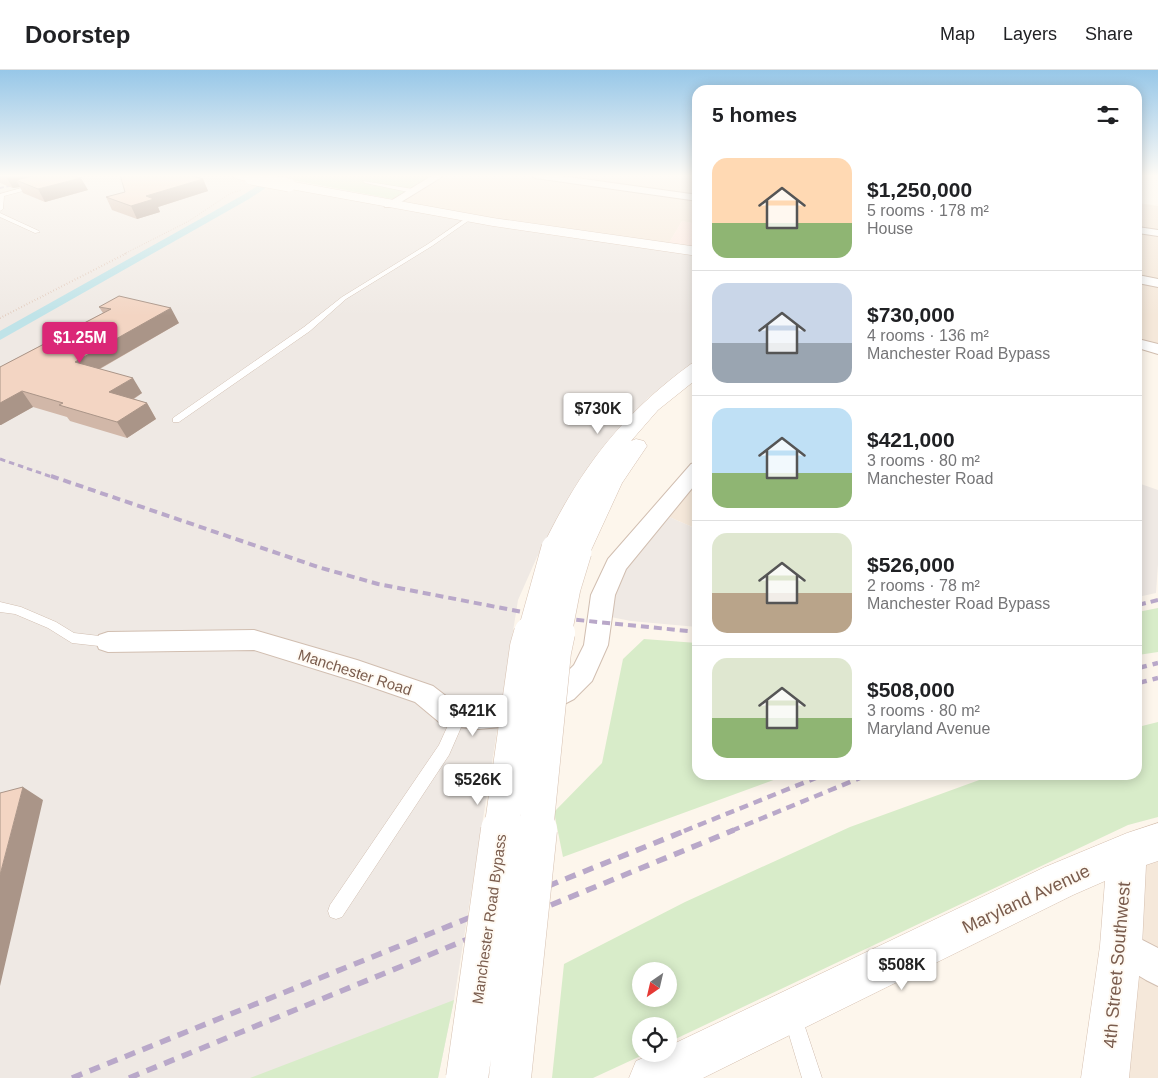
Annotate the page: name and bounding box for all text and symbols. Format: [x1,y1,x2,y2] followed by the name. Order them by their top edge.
[25,21,130,48] text: Doorstep
[940,24,975,44] text: Map
[1003,24,1057,44] text: Layers
[1085,24,1133,44] text: Share
[1094,101,1122,129] icon: filters
[712,103,797,126] text: 5 homes
[752,178,812,238] icon: home
[867,178,972,201] text: $1,250,000
[867,202,989,219] text: 5 rooms · 178 m²
[867,220,913,237] text: House
[752,303,812,363] icon: home
[867,303,955,326] text: $730,000
[39,322,121,364] pin: $1.25M
[867,327,989,344] text: 4 rooms · 136 m²
[53,329,107,346] text: $1.25M
[867,345,1050,362] text: Manchester Road Bypass
[563,392,633,435] pin: $730K
[574,400,622,417] text: $730K
[752,428,812,488] icon: home
[867,428,955,451] text: $421,000
[867,452,980,469] text: 3 rooms · 80 m²
[867,470,993,487] text: Manchester Road
[752,553,812,613] icon: home
[867,553,955,576] text: $526,000
[867,577,980,594] text: 2 rooms · 78 m²
[867,595,1050,612] text: Manchester Road Bypass
[296,646,414,698] street label: Manchester Road
[752,678,812,738] icon: home
[867,678,955,701] text: $508,000
[438,694,508,737] pin: $421K
[449,702,497,719] text: $421K
[867,702,980,719] text: 3 rooms · 80 m²
[867,720,990,737] text: Maryland Avenue
[443,764,513,806] pin: $526K
[454,771,502,788] text: $526K
[469,833,509,1005] street label: Manchester Road Bypass
[959,861,1093,937] street label: Maryland Avenue
[1100,881,1134,1049] street label: 4th Street Southwest
[867,948,937,991] pin: $508K
[878,956,926,973] text: $508K
[632,962,678,1008] north arrow
[632,962,677,1062] map controls
[632,1017,677,1062] button: locate

